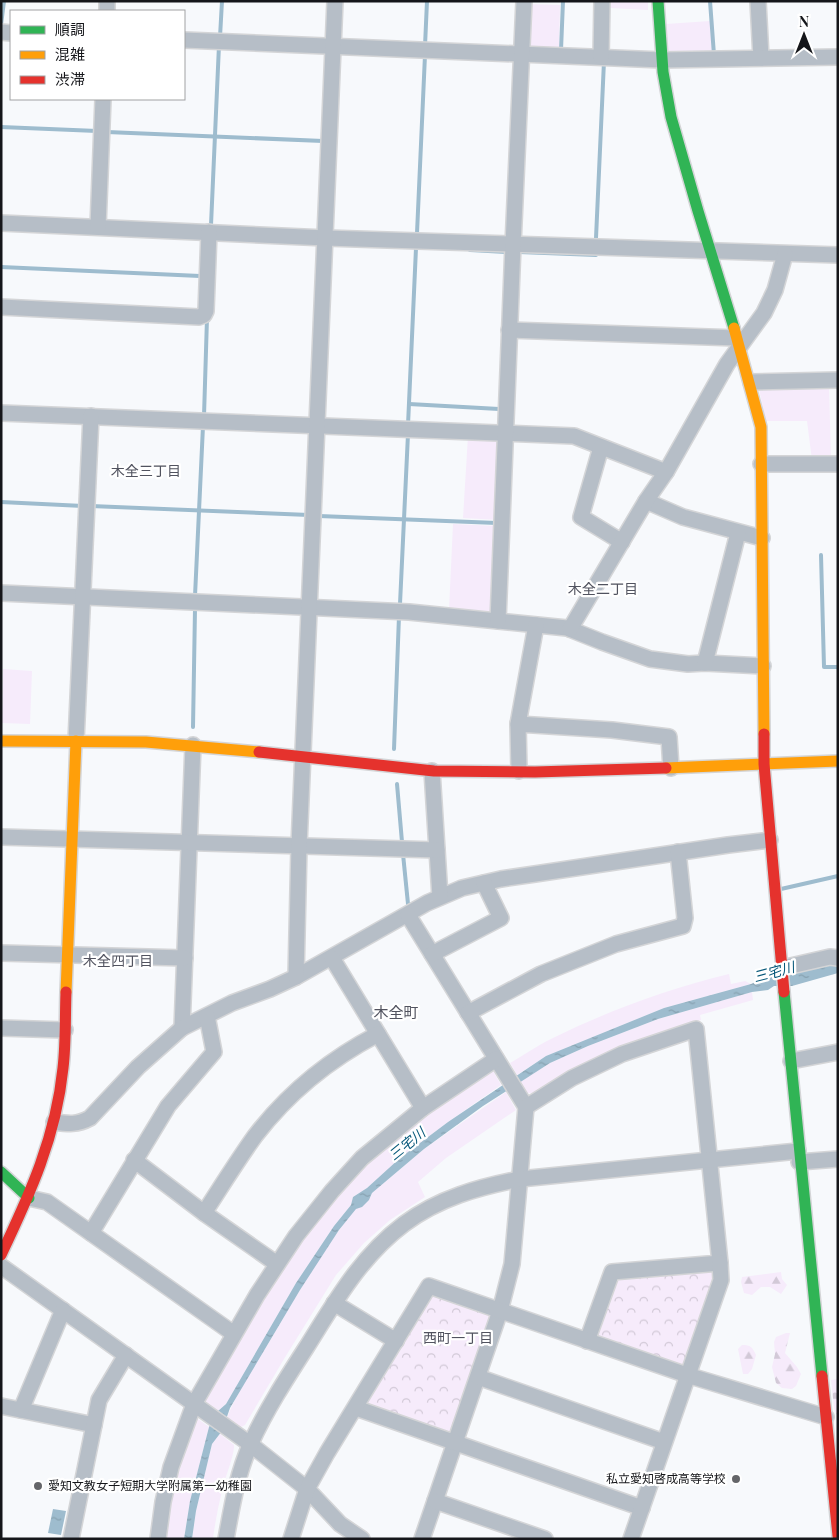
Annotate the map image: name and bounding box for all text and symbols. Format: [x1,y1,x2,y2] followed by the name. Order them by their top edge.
[10,10,185,100] legend
[779,10,829,60] north arrow
[799,12,809,31] text: N
[55,19,85,39] text: 順調
[55,44,85,64] text: 混雑
[55,69,85,89] text: 渋滞
[111,461,181,480] district label: 木全三丁目
[568,579,638,598] district label: 木全二丁目
[83,951,153,970] district label: 木全四丁目
[751,956,799,986] water label: 三宅川
[373,1002,419,1022] district label: 木全町
[384,1122,431,1164] water label: 三宅川
[423,1328,493,1347] district label: 西町一丁目
[606,1470,726,1486] place label: 私立愛知啓成高等学校
[730,1473,742,1485] marker: 私立愛知啓成高等学校
[48,1477,252,1493] place label: 愛知文教女子短期大学附属第一幼稚園
[32,1480,44,1492] marker: 愛知文教女子短期大学附属第一幼稚園

